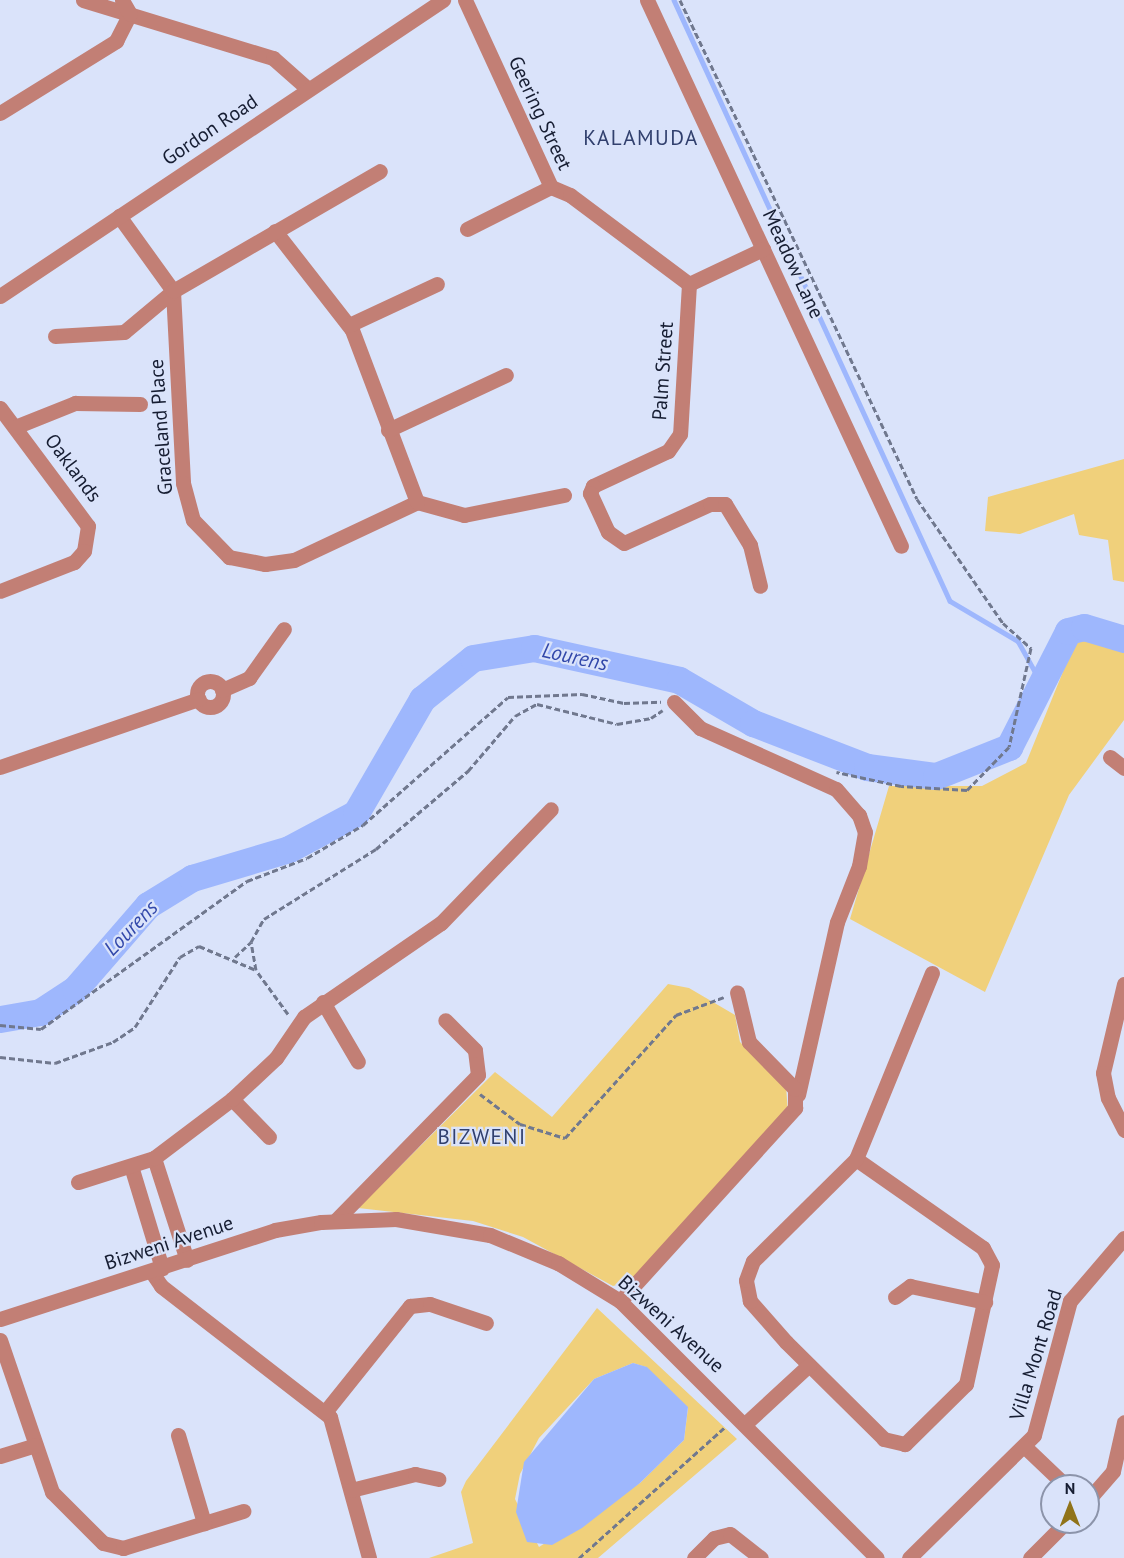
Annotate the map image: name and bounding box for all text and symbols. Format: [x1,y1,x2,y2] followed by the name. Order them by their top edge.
[503,52,577,174] street label: Geering Street
[158,89,262,171] street label: Gordon Road
[583,125,699,151] district label: KALAMUDA
[757,205,829,323] street label: Meadow Lane
[648,321,678,421] street label: Palm Street
[144,358,178,496] street label: Graceland Place
[40,429,106,507] street label: Oaklands
[540,638,610,676] water label: Lourens
[99,895,163,961] water label: Lourens
[437,1124,527,1150] district label: BIZWENI
[101,1211,237,1275] street label: Bizweni Avenue
[613,1270,729,1378] street label: Bizweni Avenue
[1005,1287,1067,1423] street label: Villa Mont Road
[1040,1474,1100,1534] north arrow
[1065,1478,1075,1498] text: N

